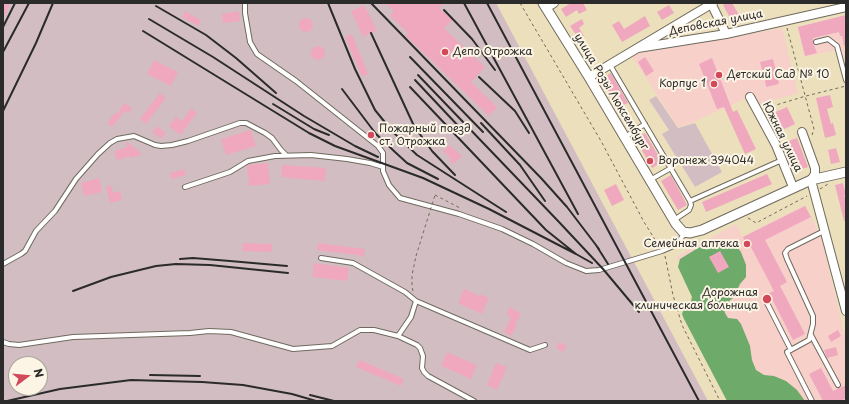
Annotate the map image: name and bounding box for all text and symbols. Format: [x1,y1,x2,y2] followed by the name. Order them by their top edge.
[668,7,764,39] street label: Деповская улица
[571,31,651,153] street label: улица Розы Люксембург
[453,45,532,59] place label: Депо Отрожка
[440,47,450,57] marker: Депо Отрожка
[727,68,829,82] place label: Детский Сад № 10
[714,70,724,80] marker: Детский Сад № 10
[659,77,706,91] place label: Корпус 1
[709,79,719,89] marker: Корпус 1
[759,100,805,174] street label: Южная улица
[379,122,471,148] place label: Пожарный поезд ст. Отрожка
[366,130,376,140] marker: Пожарный поезд ст. Отрожка
[658,154,754,168] place label: Воронеж 394044
[645,156,655,166] marker: Воронеж 394044
[643,237,739,251] place label: Семейная аптека
[742,239,752,249] marker: Семейная аптека
[634,286,758,312] place label: Дорожная клиническая больница
[761,293,773,305] marker: Дорожная клиническая больница
[8,356,48,396] north arrow
[30,366,48,379] text: N

